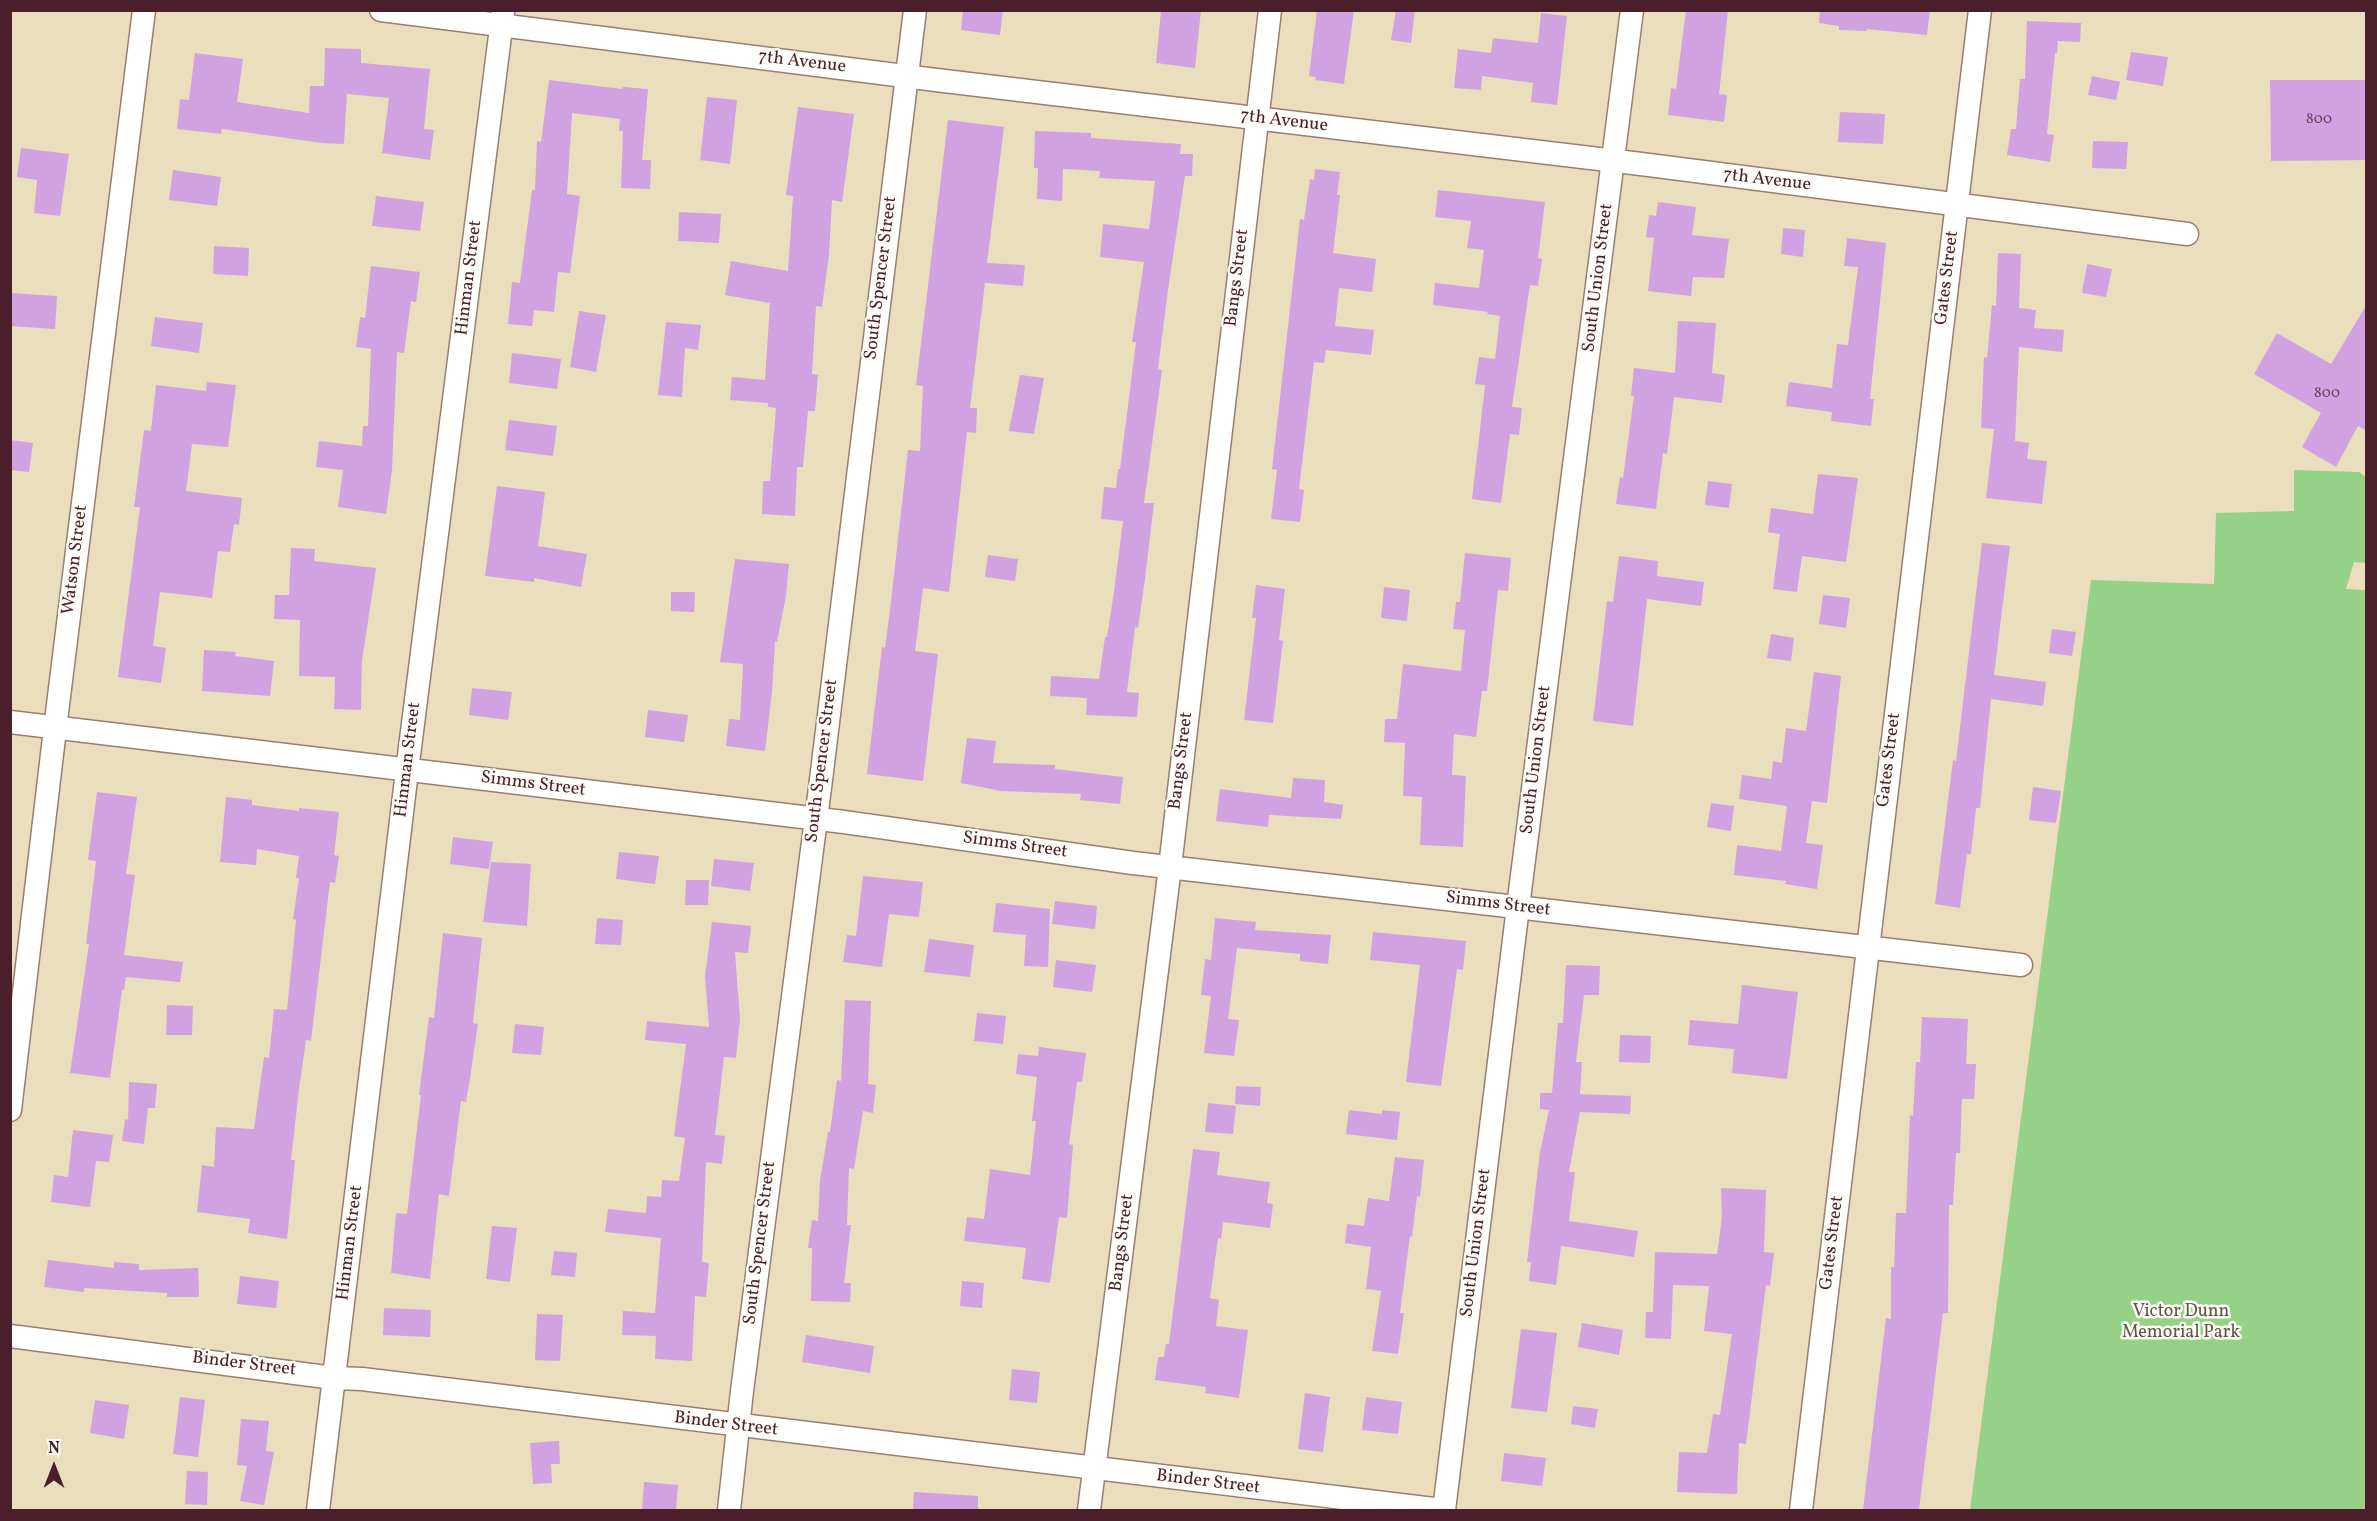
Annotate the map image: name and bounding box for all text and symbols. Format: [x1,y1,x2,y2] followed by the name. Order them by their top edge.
[757,47,847,79] street label: 7th Avenue
[1239,106,1329,138] street label: 7th Avenue
[2306,111,2332,129] house number: 800
[1722,165,1812,197] street label: 7th Avenue
[861,195,903,361] street label: South Spencer Street
[1579,202,1619,354] street label: South Union Street
[452,219,488,337] street label: Hinman Street
[1221,228,1255,328] street label: Bangs Street
[1931,230,1965,326] street label: Gates Street
[2314,385,2340,403] house number: 800
[59,504,93,616] street label: Watson Street
[802,678,844,844] street label: South Spencer Street
[1517,684,1557,836] street label: South Union Street
[391,701,427,819] street label: Hinman Street
[1165,711,1199,811] street label: Bangs Street
[1873,712,1907,808] street label: Gates Street
[479,768,587,802] street label: Simms Street
[961,828,1069,864] street label: Simms Street
[1444,888,1552,922] street label: Simms Street
[740,1160,782,1326] street label: South Spencer Street
[1457,1167,1497,1319] street label: South Union Street
[333,1184,369,1302] street label: Hinman Street
[1106,1193,1140,1293] street label: Bangs Street
[1816,1195,1850,1291] street label: Gates Street
[2122,1302,2240,1344] park label: Victor Dunn Memorial Park
[191,1348,297,1382] street label: Binder Street
[673,1408,779,1442] street label: Binder Street
[24,1437,84,1497] north arrow
[48,1438,60,1460] text: N
[1155,1466,1261,1500] street label: Binder Street

